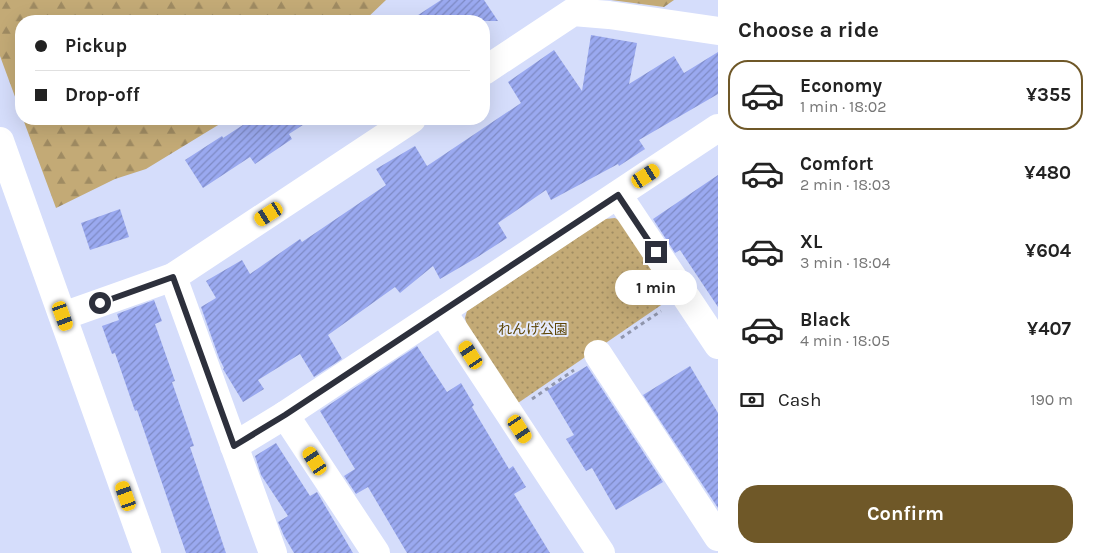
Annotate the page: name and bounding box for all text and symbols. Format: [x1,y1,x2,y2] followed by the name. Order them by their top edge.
[738,17,879,43] text: Choose a ride
[65,35,127,57] text: Pickup
[740,73,785,118] icon: car
[800,75,882,97] text: Economy
[65,84,140,106] text: Drop-off
[1026,84,1071,106] text: ¥355
[800,97,887,116] text: 1 min · 18:02
[740,151,785,196] icon: car
[800,153,874,175] text: Comfort
[629,162,662,190] car
[1024,162,1071,184] text: ¥480
[800,175,891,194] text: 2 min · 18:03
[252,200,285,228] car
[740,229,785,274] icon: car
[800,231,822,253] text: XL
[1025,240,1071,262] text: ¥604
[645,241,667,263] route end
[800,253,890,272] text: 3 min · 18:04
[615,270,697,304] callout: 1 min
[636,278,676,297] text: 1 min
[89,292,111,314] route start
[50,299,75,333] car
[740,307,785,352] icon: car
[800,309,851,331] text: Black
[1027,318,1071,340] text: ¥407
[498,321,568,338] park label: れんげ公園
[800,331,890,350] text: 4 min · 18:05
[456,338,485,372] car
[738,386,766,414] icon: cash
[778,389,822,411] text: Cash
[1030,390,1073,409] text: 190 m
[505,412,534,446] car
[300,444,329,478] car
[114,479,137,513] car
[738,485,1073,543] button: Confirm

